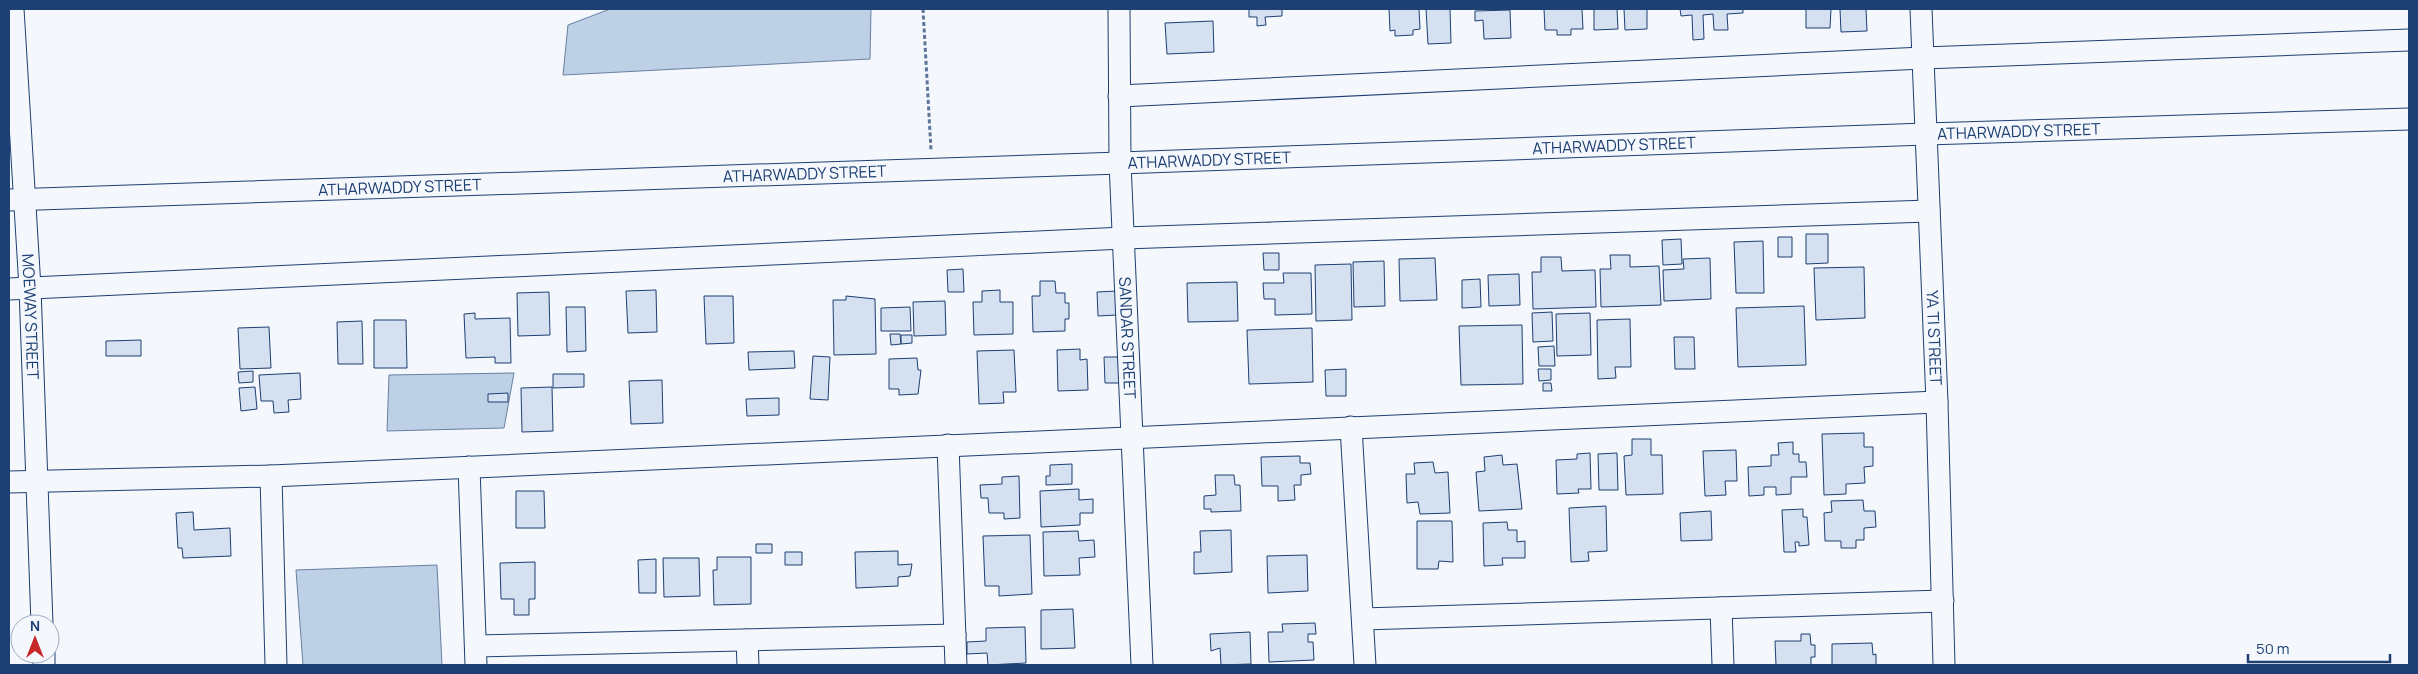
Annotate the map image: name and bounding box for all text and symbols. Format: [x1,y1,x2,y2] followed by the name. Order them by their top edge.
[1937,118,2101,145] street label: ATHARWADDY STREET
[1532,131,1697,159] street label: ATHARWADDY STREET
[1127,146,1292,174] street label: ATHARWADDY STREET
[722,160,887,187] street label: ATHARWADDY STREET
[318,173,482,201] street label: ATHARWADDY STREET
[17,253,44,380] street label: MOEWAY STREET
[1114,276,1141,400] street label: SANDAR STREET
[1921,290,1947,386] street label: YA TI STREET
[10,614,60,664] north arrow
[30,616,40,635] text: N
[2248,632,2390,664] scale bar
[2256,638,2290,659] text: 50 m

